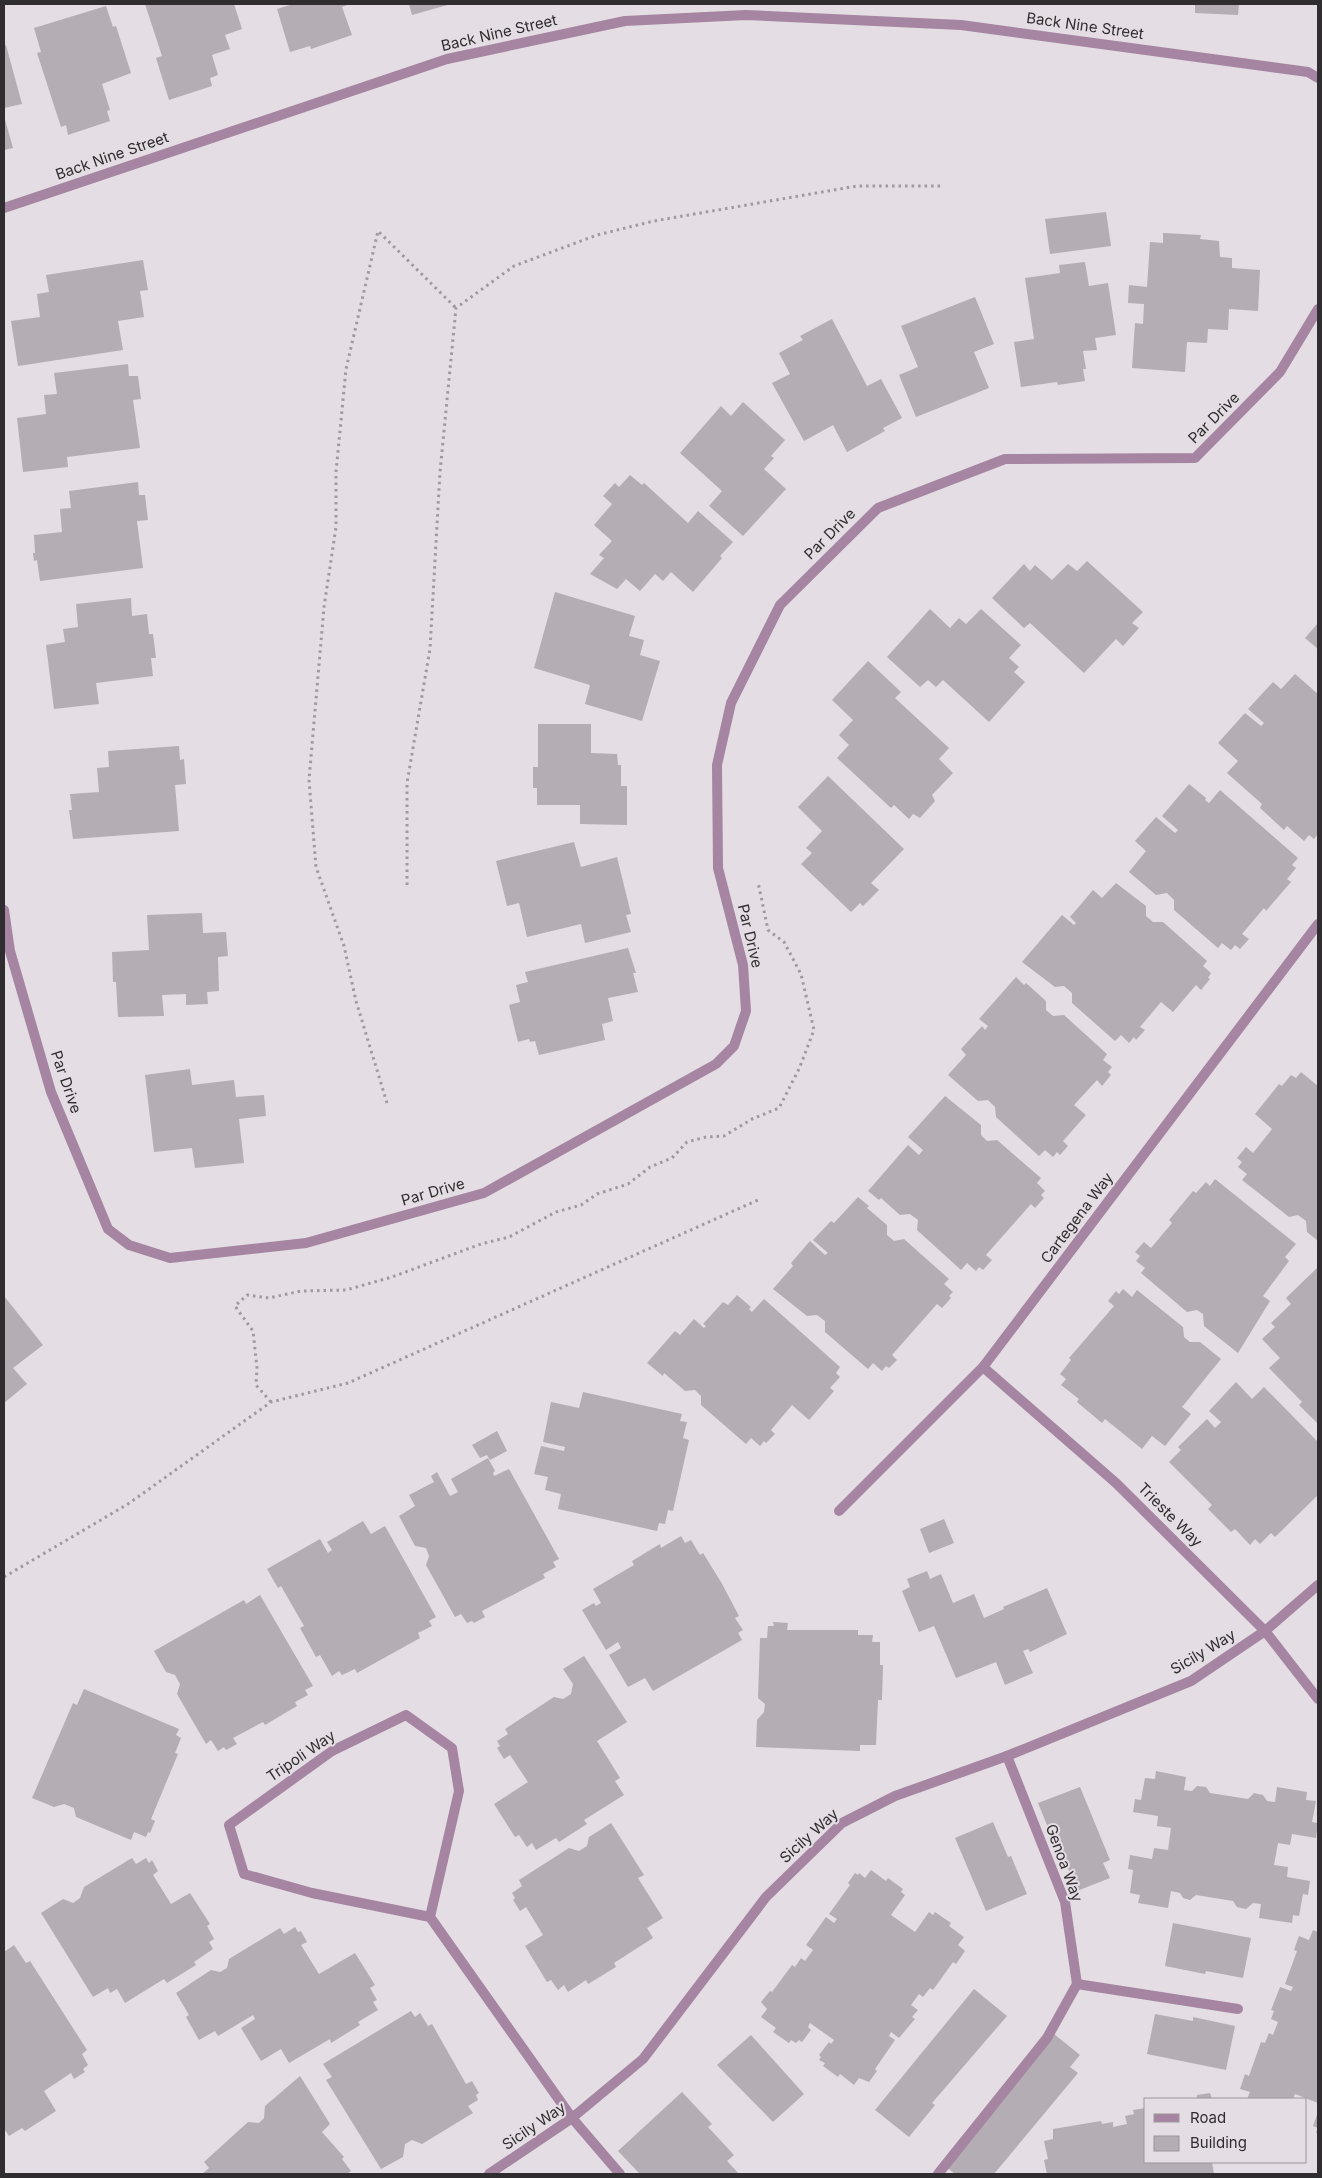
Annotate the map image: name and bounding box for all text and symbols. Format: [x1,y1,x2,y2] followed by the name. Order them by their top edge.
[1025,8,1145,43] street label: Back Nine Street
[439,10,559,55] street label: Back Nine Street
[53,127,171,184] street label: Back Nine Street
[1184,388,1243,447] street label: Par Drive
[800,504,859,563] street label: Par Drive
[734,902,767,970] street label: Par Drive
[47,1048,86,1116] street label: Par Drive
[1036,1168,1117,1267] street label: Cartegena Way
[399,1173,467,1210] street label: Par Drive
[1134,1478,1207,1551] street label: Trieste Way
[1167,1624,1239,1678] street label: Sicily Way
[263,1725,339,1785] street label: Tripoli Way
[775,1804,842,1867] street label: Sicily Way
[1042,1821,1087,1905] street label: Genoa Way
[498,2097,570,2154] street label: Sicily Way
[1144,2098,1307,2163] legend
[1190,2108,1226,2127] text: Road
[1190,2133,1247,2152] text: Building

